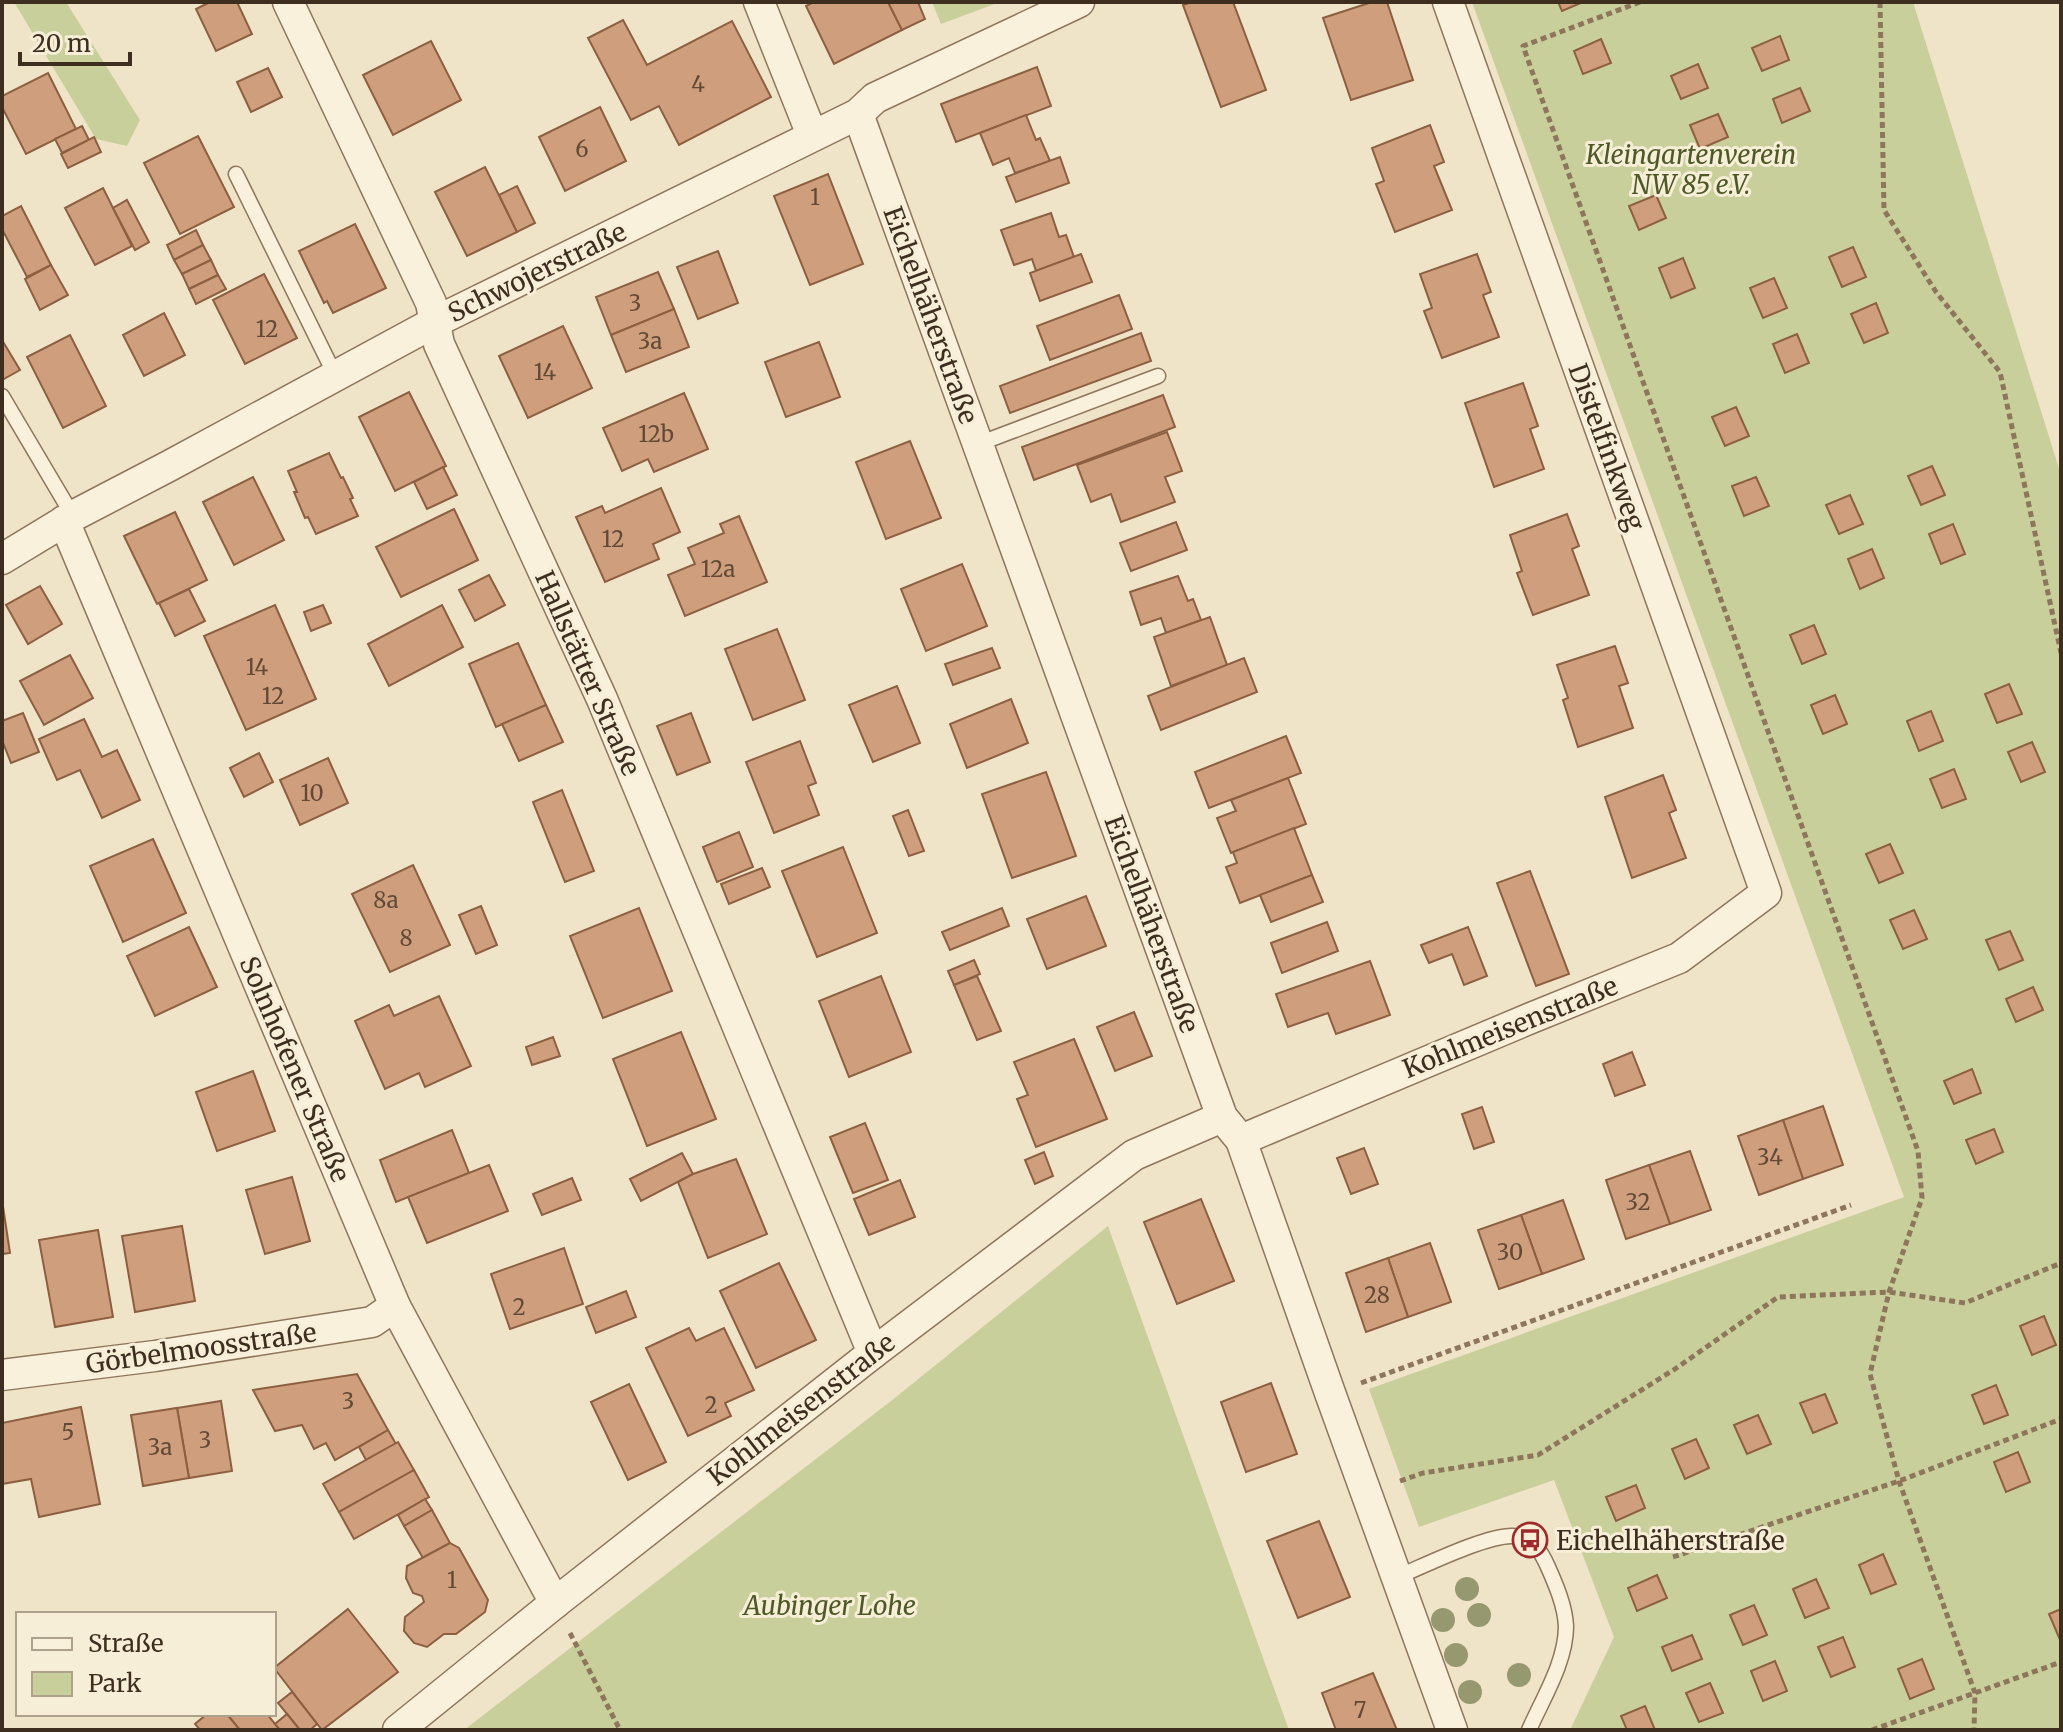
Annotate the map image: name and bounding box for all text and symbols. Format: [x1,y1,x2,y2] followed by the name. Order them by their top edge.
[20,16,130,66] scale bar
[32,28,91,59] text: 20 m
[691,70,705,98] house number: 4
[575,135,589,163] house number: 6
[1585,138,1796,201] park label: Kleingartenverein NW 85 e.V.
[810,183,820,211] house number: 1
[876,202,986,428] street label: Eichelhäherstraße
[442,215,632,329] street label: Schwojerstraße
[629,289,641,317] house number: 3
[256,315,278,343] house number: 12
[638,327,662,355] house number: 3a
[534,358,557,386] house number: 14
[1561,359,1653,535] street label: Distelfinkweg
[638,420,674,448] house number: 12b
[602,525,624,553] house number: 12
[701,555,736,583] house number: 12a
[528,565,648,781] street label: Hallstätter Straße
[246,653,269,681] house number: 14
[262,682,284,710] house number: 12
[300,779,324,807] house number: 10
[1097,811,1207,1037] street label: Eichelhäherstraße
[373,886,399,914] house number: 8a
[399,924,413,952] house number: 8
[233,951,357,1187] street label: Solnhofener Straße
[1398,969,1622,1085] street label: Kohlmeisenstraße
[1757,1143,1783,1171] house number: 34
[1626,1188,1651,1216] house number: 32
[1497,1238,1523,1266] house number: 30
[1364,1281,1390,1309] house number: 28
[512,1293,526,1321] house number: 2
[84,1315,318,1381] street label: Görbelmoosstraße
[701,1326,901,1492] street label: Kohlmeisenstraße
[342,1387,354,1415] house number: 3
[704,1391,718,1419] house number: 2
[62,1418,74,1446] house number: 5
[199,1426,211,1454] house number: 3
[148,1433,172,1461] house number: 3a
[1511,1521,1549,1559] bus stop icon: Eichelhäherstraße
[1556,1524,1785,1557] place label: Eichelhäherstraße
[447,1566,457,1594] house number: 1
[742,1589,916,1622] park label: Aubinger Lohe
[16,1612,276,1716] legend
[88,1628,163,1659] text: Straße
[88,1668,142,1699] text: Park
[1354,1696,1366,1724] house number: 7

